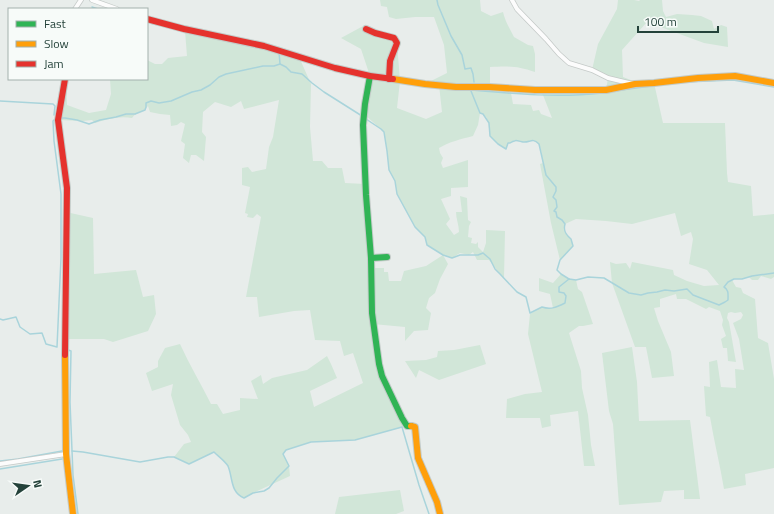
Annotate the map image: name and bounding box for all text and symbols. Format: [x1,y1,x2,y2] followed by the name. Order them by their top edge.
[8,8,148,80] legend
[638,8,718,34] scale bar
[644,12,677,31] text: 100 m
[44,14,67,33] text: Fast
[44,34,69,53] text: Slow
[44,54,64,73] text: Jam
[8,466,48,506] north arrow
[29,478,46,489] text: N

